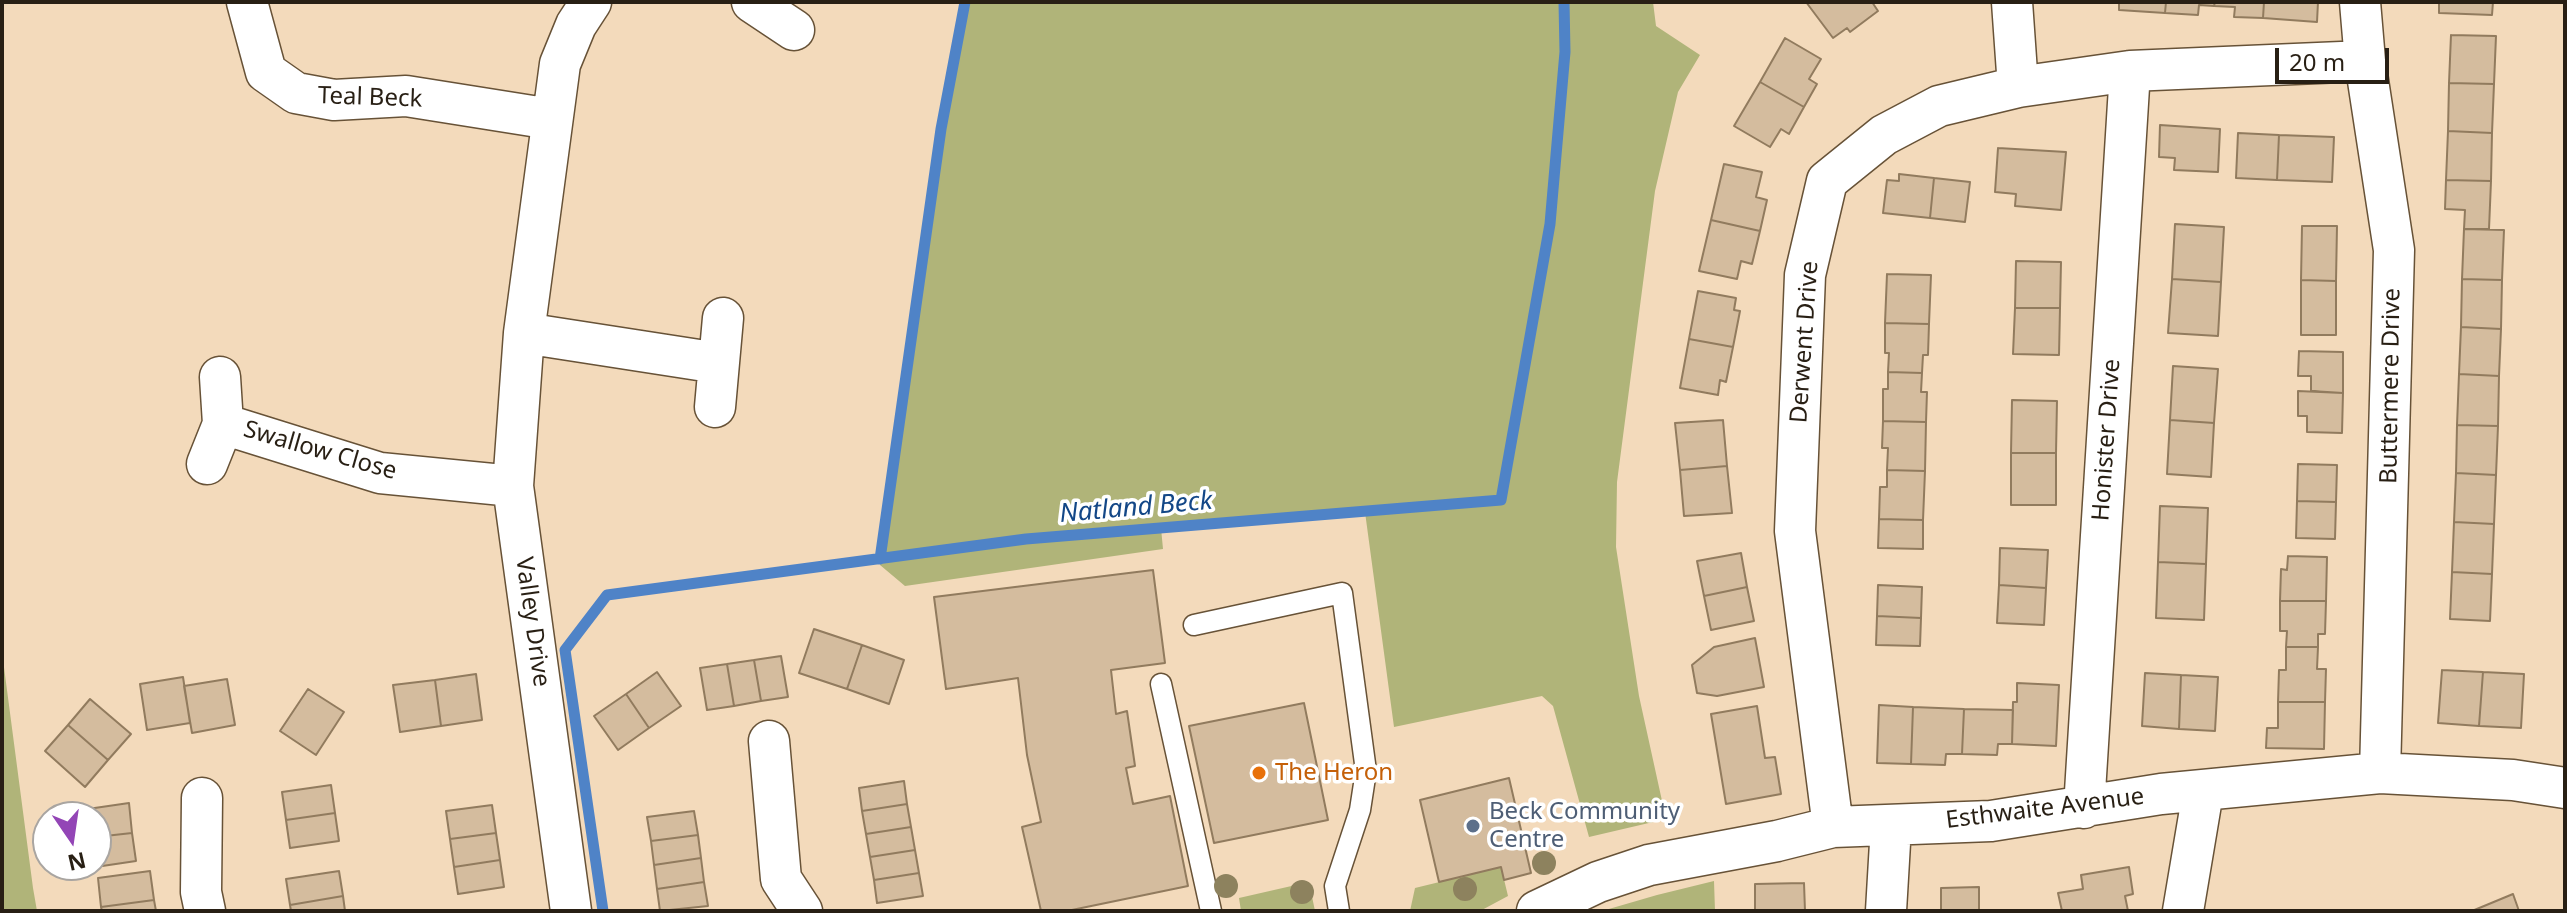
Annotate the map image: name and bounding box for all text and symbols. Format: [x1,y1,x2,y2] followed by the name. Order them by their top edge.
[2279,32,2393,82] scale bar
[2289,45,2345,78] text: 20 m
[317,82,423,114] street label: Teal Beck
[1785,260,1825,424] street label: Derwent Drive
[2375,288,2407,484] street label: Buttermere Drive
[2087,358,2127,522] street label: Honister Drive
[240,415,400,487] street label: Swallow Close
[1058,486,1214,530] water label: Natland Beck
[509,555,555,689] street label: Valley Drive
[1275,759,1393,787] place label: The Heron
[1250,764,1268,782] marker: The Heron
[1944,783,2146,835] street label: Esthwaite Avenue
[1489,798,1680,854] place label: Beck Community Centre
[32,801,112,881] north arrow
[1464,817,1482,835] marker: Beck Community Centre
[65,846,89,879] text: N

